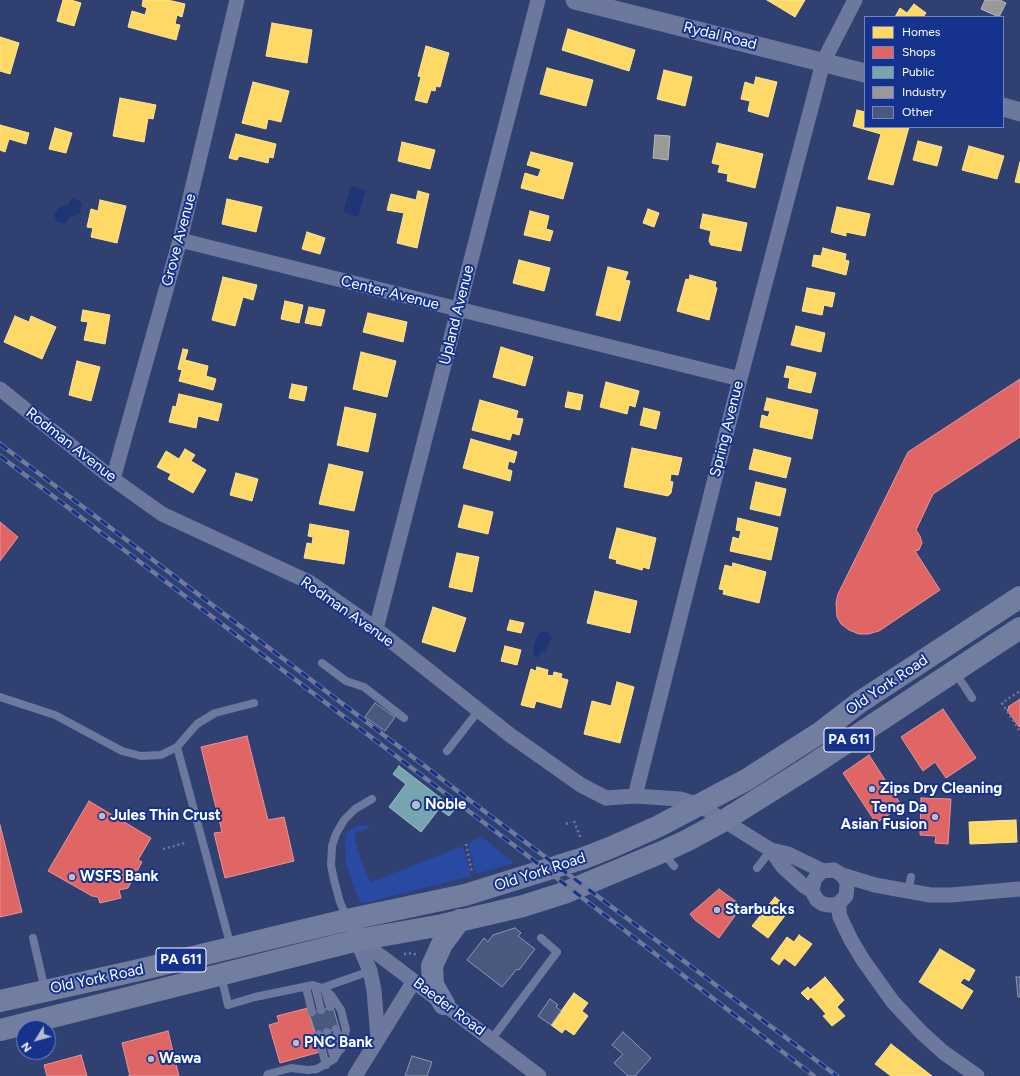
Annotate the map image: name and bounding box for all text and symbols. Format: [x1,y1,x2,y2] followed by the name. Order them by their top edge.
[864,16,1004,128] legend
[681,18,759,54] street label: Rydal Road
[902,25,940,39] text: Homes
[902,45,936,59] text: Shops
[902,65,935,79] text: Public
[902,85,946,99] text: Industry
[902,105,933,119] text: Other
[158,192,200,288] street label: Grove Avenue
[436,263,478,367] street label: Upland Avenue
[339,272,441,314] street label: Center Avenue
[706,379,748,479] street label: Spring Avenue
[22,404,120,486] street label: Rodman Avenue
[297,573,397,651] street label: Rodman Avenue
[843,651,931,719] street label: Old York Road
[824,728,874,752] road number: PA 611
[880,780,1002,798] place label: Zips Dry Cleaning
[867,784,877,794] marker: Zips Dry Cleaning
[425,796,466,814] place label: Noble
[410,799,422,811] marker: Noble
[840,799,927,834] place label: Teng Da Asian Fusion
[110,807,221,825] place label: Jules Thin Crust
[97,811,107,821] marker: Jules Thin Crust
[930,812,940,822] marker: Teng Da Asian Fusion
[492,849,588,895] street label: Old York Road
[80,868,159,886] place label: WSFS Bank
[67,872,77,882] marker: WSFS Bank
[725,901,794,919] place label: Starbucks
[712,905,722,915] marker: Starbucks
[156,948,206,972] road number: PA 611
[49,960,145,998] street label: Old York Road
[410,974,488,1040] street label: Baeder Road
[16,1020,56,1060] north arrow
[304,1034,373,1052] place label: PNC Bank
[291,1038,301,1048] marker: PNC Bank
[19,1040,35,1054] text: N
[159,1050,201,1068] place label: Wawa
[146,1054,156,1064] marker: Wawa

